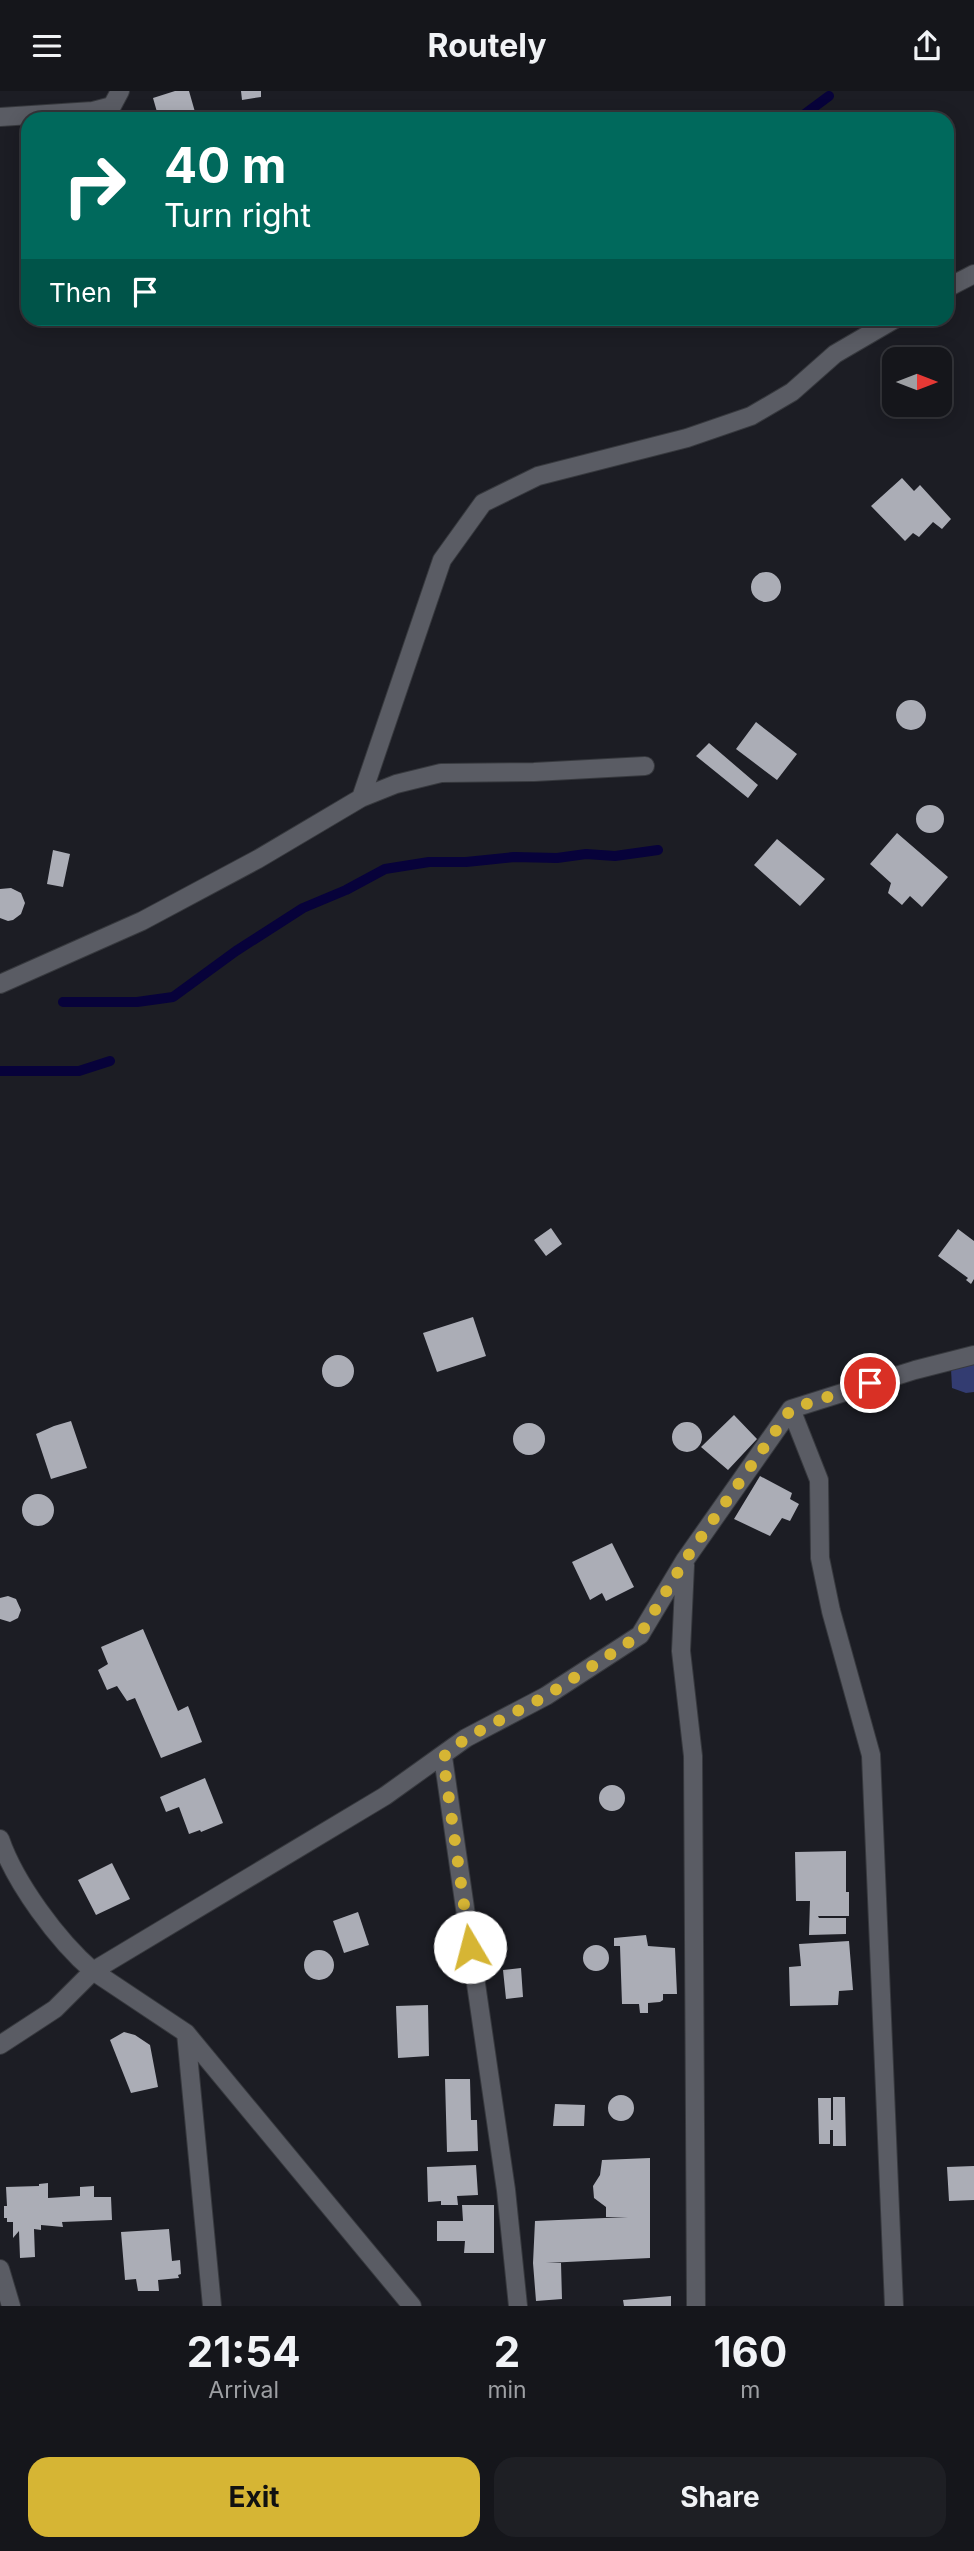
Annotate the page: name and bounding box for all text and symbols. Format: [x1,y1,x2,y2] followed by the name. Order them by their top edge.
[428,26,546,65] text: Routely
[28,27,66,65] icon: menu
[908,27,946,65] icon: share
[164,136,287,195] text: 40 m
[49,140,140,231] icon: right
[164,196,311,235] text: Turn right
[126,273,164,311] icon: arrive
[49,277,112,308] text: Then
[882,347,952,417] north arrow
[882,347,952,417] map controls
[840,1353,900,1413] pin
[851,1364,889,1402] icon: arrive
[433,1910,507,1984] position arrow
[187,2326,301,2377] text: 21:54
[494,2326,520,2377] text: 2
[714,2326,787,2377] text: 160
[208,2376,279,2404] text: Arrival
[487,2376,527,2404] text: min
[740,2376,760,2404] text: m
[28,2457,480,2537] button: Exit
[494,2457,946,2537] button: Share

